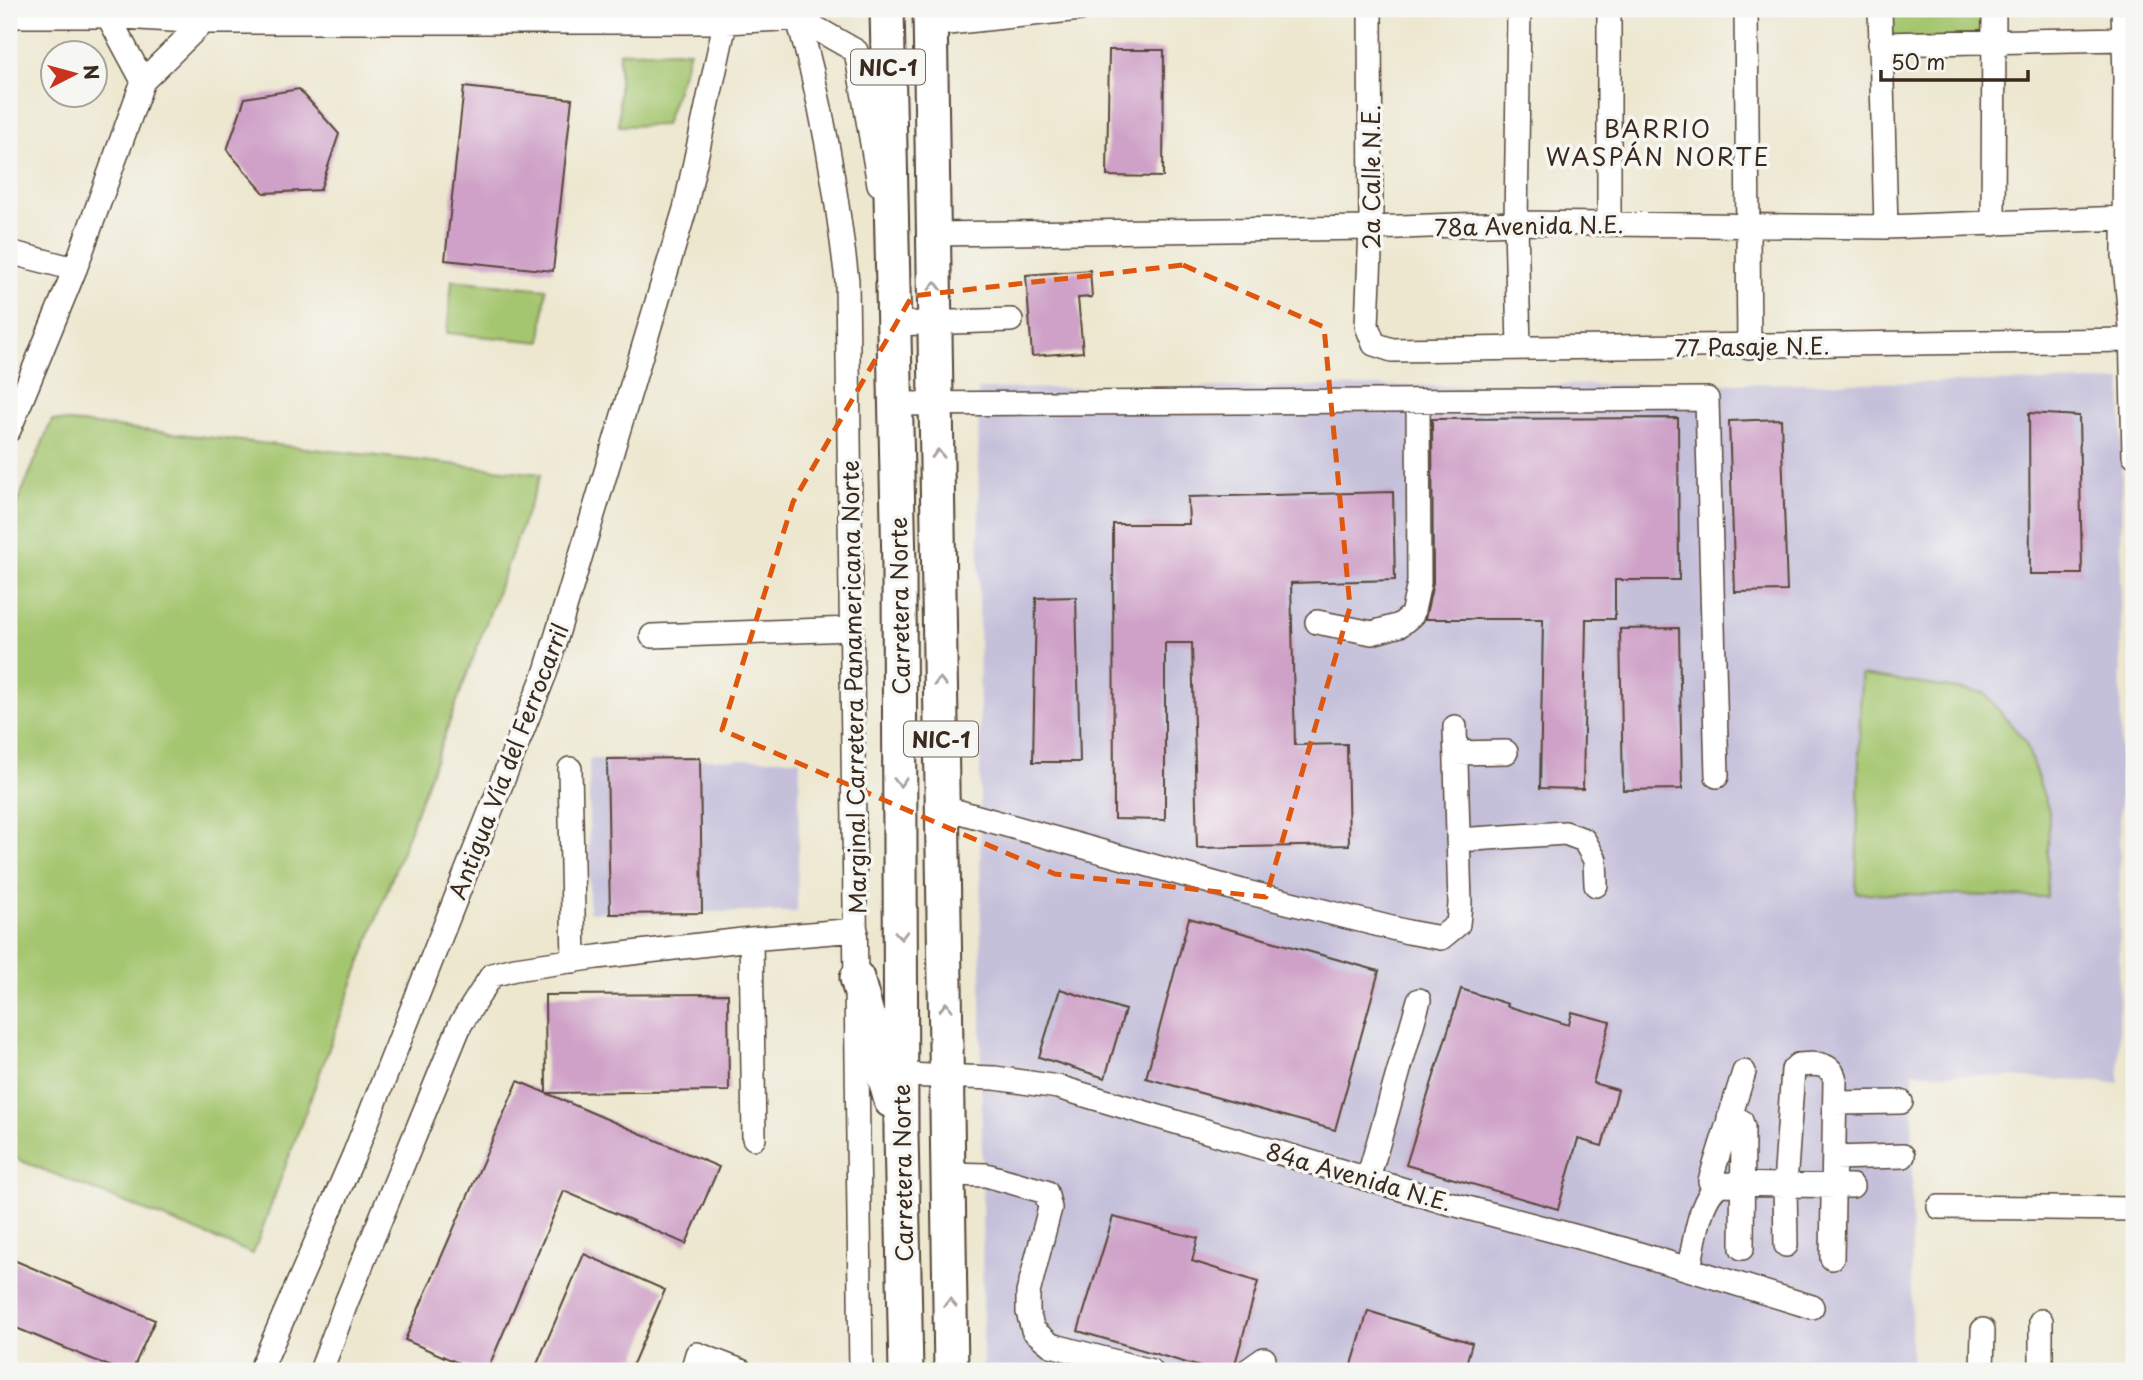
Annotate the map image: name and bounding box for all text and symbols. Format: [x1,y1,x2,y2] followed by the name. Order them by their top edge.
[38,38,108,108] north arrow
[1881,38,2028,82] scale bar
[1891,45,1945,77] text: 50 m
[851,50,925,84] road number: NIC-1
[77,63,107,81] text: N
[1353,105,1388,249] street label: 2a Calle N.E.
[1546,110,1771,174] district label: BARRIO WASPÁN NORTE
[1434,206,1624,244] street label: 78a Avenida N.E.
[927,280,943,291] one-way arrow
[1674,327,1830,365] street label: 77 Pasaje N.E.
[930,449,945,460] one-way arrow
[832,460,874,914] street label: Marginal Carretera Panamericana Norte
[880,517,918,695] street label: Carretera Norte
[439,618,577,904] street label: Antigua Vía del Ferrocarril
[933,676,948,687] one-way arrow
[904,722,978,756] road number: NIC-1
[892,777,908,788] one-way arrow
[893,930,909,941] one-way arrow
[938,1001,954,1012] one-way arrow
[883,1084,921,1262] street label: Carretera Norte
[1262,1133,1456,1219] street label: 84a Avenida N.E.
[942,1297,958,1308] one-way arrow

